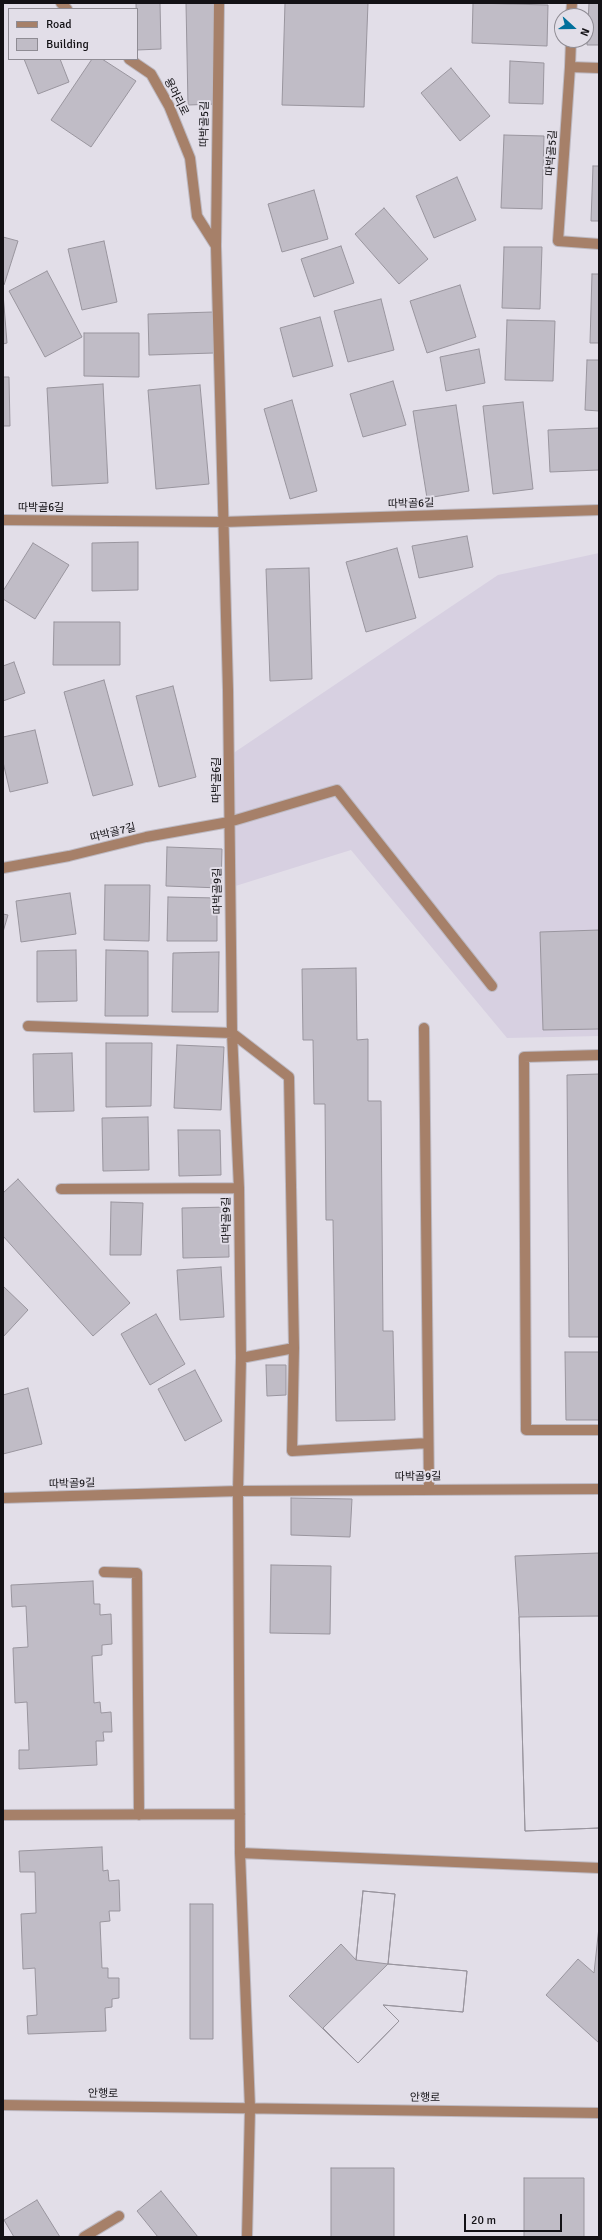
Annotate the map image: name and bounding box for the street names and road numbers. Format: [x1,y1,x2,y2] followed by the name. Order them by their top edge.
[161,76,191,118] street label: 용머리로
[198,101,212,147] street label: 따박골5길
[544,129,560,177] street label: 따박골5길
[388,497,434,511] street label: 따박골6길
[18,501,64,515] street label: 따박골6길
[210,757,224,803] street label: 따박골6길
[89,821,137,845] street label: 따박골7길
[211,868,225,914] street label: 따박골9길
[220,1197,234,1243] street label: 따박골9길
[395,1470,441,1484] street label: 따박골9길
[49,1477,95,1491] street label: 따박골9길
[88,2087,118,2101] street label: 안행로
[410,2091,440,2105] street label: 안행로

